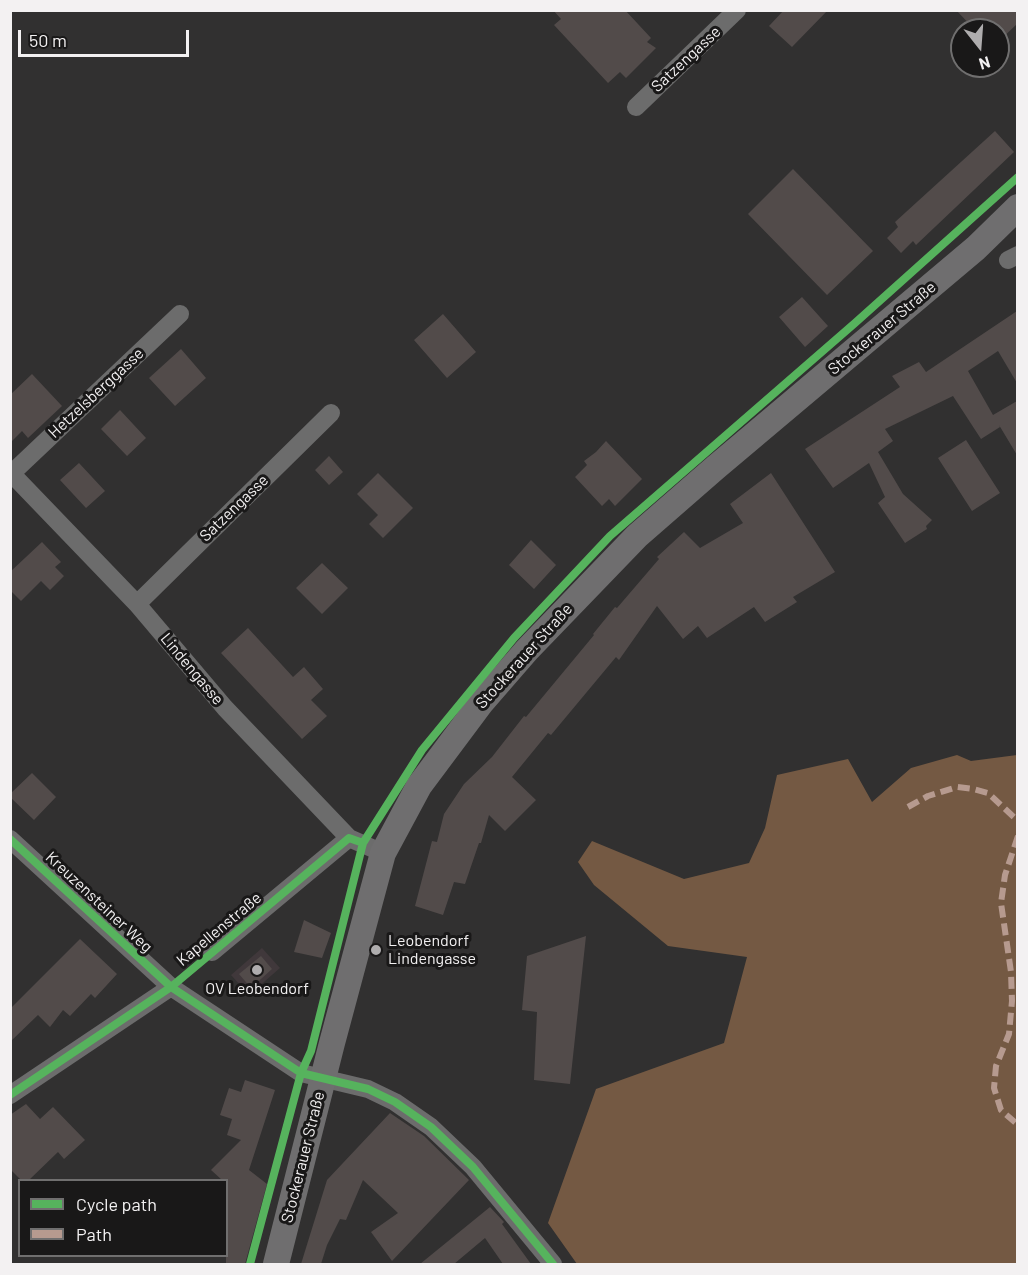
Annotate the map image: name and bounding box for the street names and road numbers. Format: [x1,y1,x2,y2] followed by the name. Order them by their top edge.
[647,22,725,96] street label: Satzengasse
[824,277,940,379] street label: Stockerauer Straße
[44,344,148,442] street label: Hetzelsberggasse
[196,471,272,545] street label: Satzengasse
[472,599,576,713] street label: Stockerauer Straße
[156,629,228,709] street label: Lindengasse
[42,848,156,956] street label: Kreuzensteiner Weg
[173,888,265,970] street label: Kapellenstraße
[277,1089,329,1225] street label: Stockerauer Straße

